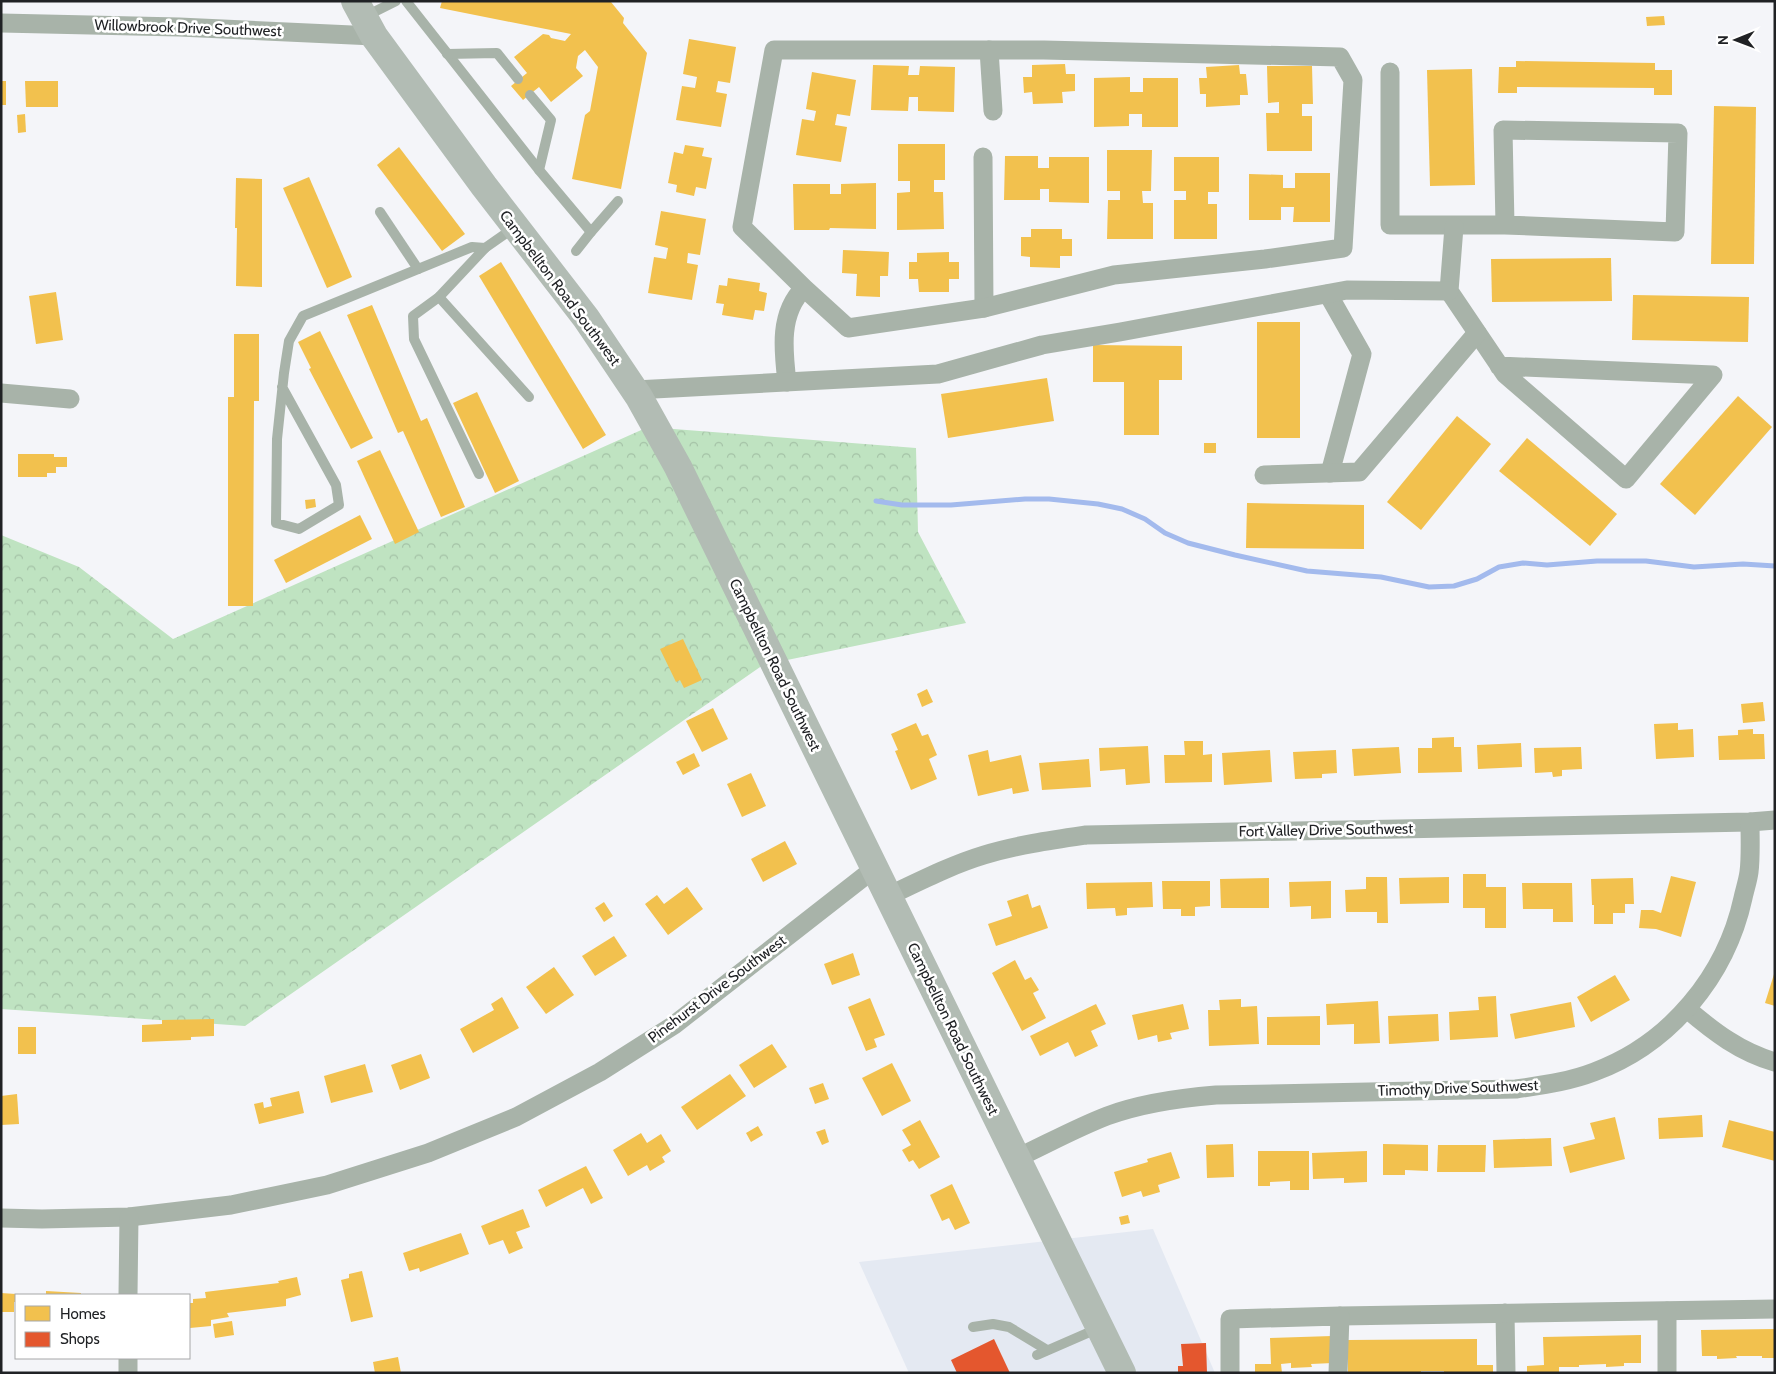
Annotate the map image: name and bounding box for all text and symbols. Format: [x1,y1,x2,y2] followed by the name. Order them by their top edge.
[1711,15,1761,65] north arrow
[94,16,282,40] street label: Willowbrook Drive Southwest
[1714,35,1732,45] text: N
[496,207,624,369] street label: Campbellton Road Southwest
[725,576,825,754] street label: Campbellton Road Southwest
[1239,819,1413,841] street label: Fort Valley Drive Southwest
[645,931,789,1047] street label: Pinehurst Drive Southwest
[903,940,1003,1118] street label: Campbellton Road Southwest
[1377,1076,1539,1100] street label: Timothy Drive Southwest
[15,1294,190,1359] legend
[60,1305,106,1323] text: Homes
[60,1330,100,1348] text: Shops

